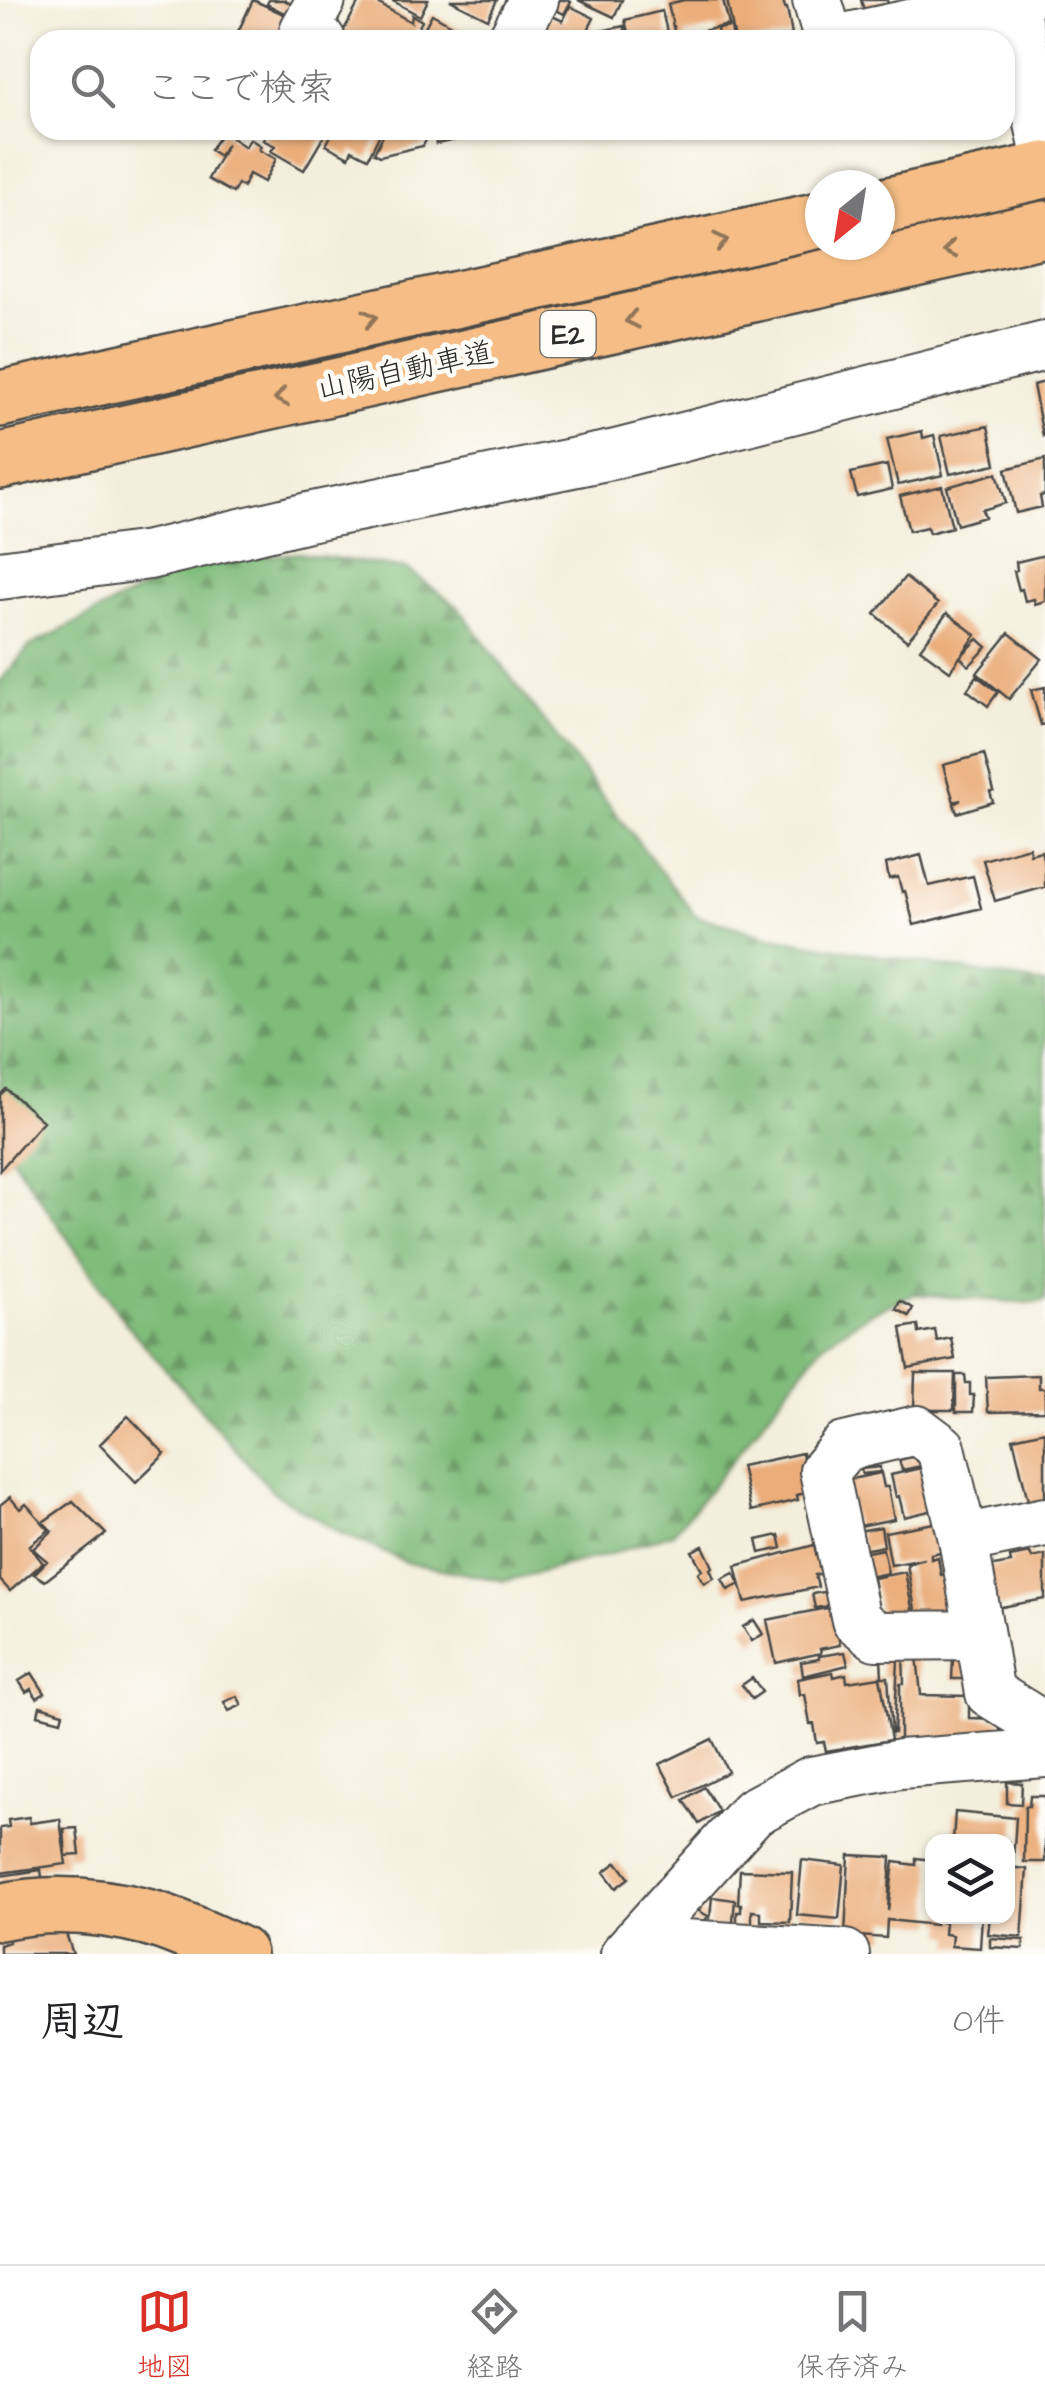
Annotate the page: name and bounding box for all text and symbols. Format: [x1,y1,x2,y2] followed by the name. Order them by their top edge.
[30,30,1015,140] search box
[65,58,120,113] icon: search
[145,63,335,115] text: ここで検索
[805,170,895,260] north arrow
[712,232,729,253] one-way arrow
[942,238,959,259] one-way arrow
[624,308,641,329] one-way arrow
[361,309,378,330] one-way arrow
[540,311,596,357] road number: E2
[313,332,498,410] street label: 山陽自動車道
[273,386,290,407] one-way arrow
[925,1834,1015,1924] map controls
[925,1834,1015,1924] button: layers
[40,1994,124,2052] text: 周辺
[953,1999,1005,2044] text: 0件
[137,2284,193,2387] tab: 地図
[466,2284,522,2387] tab: 経路
[796,2284,908,2387] tab: 保存済み

